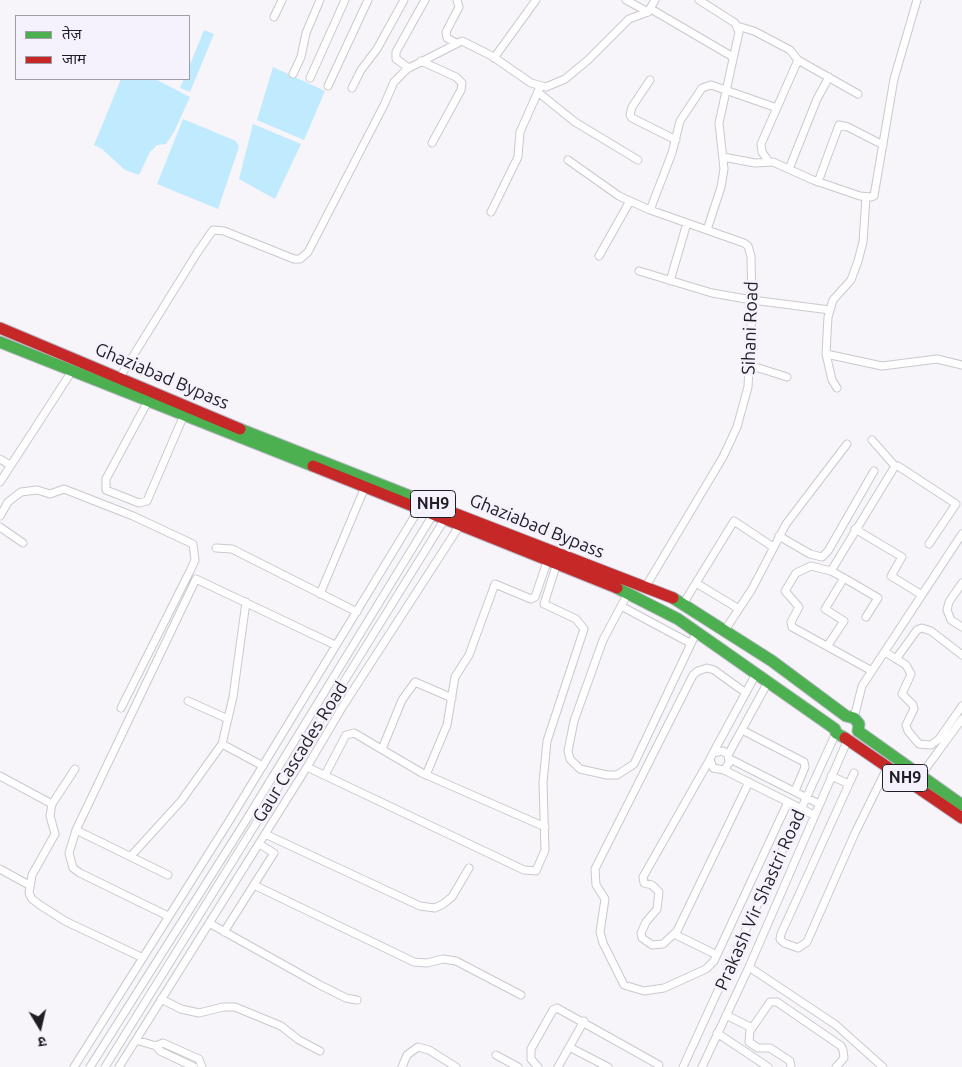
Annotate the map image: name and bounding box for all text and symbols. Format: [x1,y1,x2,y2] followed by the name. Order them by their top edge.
[15,15,190,80] legend
[62,25,82,42] text: तेज़
[62,50,86,67] text: जाम
[738,281,762,375] street label: Sihani Road
[92,338,232,414] street label: Ghaziabad Bypass
[467,489,607,563] street label: Ghaziabad Bypass
[410,490,456,518] road number: NH9
[248,678,352,826] street label: Gaur Cascades Road
[882,764,928,791] road number: NH9
[710,806,810,994] street label: Prakash Vir Shastri Road
[15,1002,65,1052] north arrow
[37,1033,48,1050] text: उ

